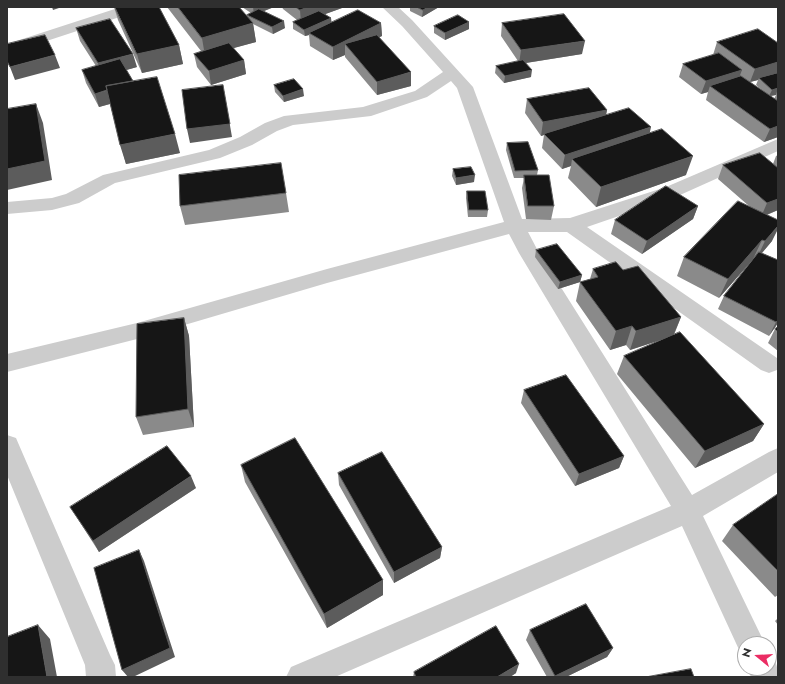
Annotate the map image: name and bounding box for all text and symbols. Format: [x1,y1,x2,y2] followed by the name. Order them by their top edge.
[737,636,777,676] north arrow
[738,646,755,659] text: N

